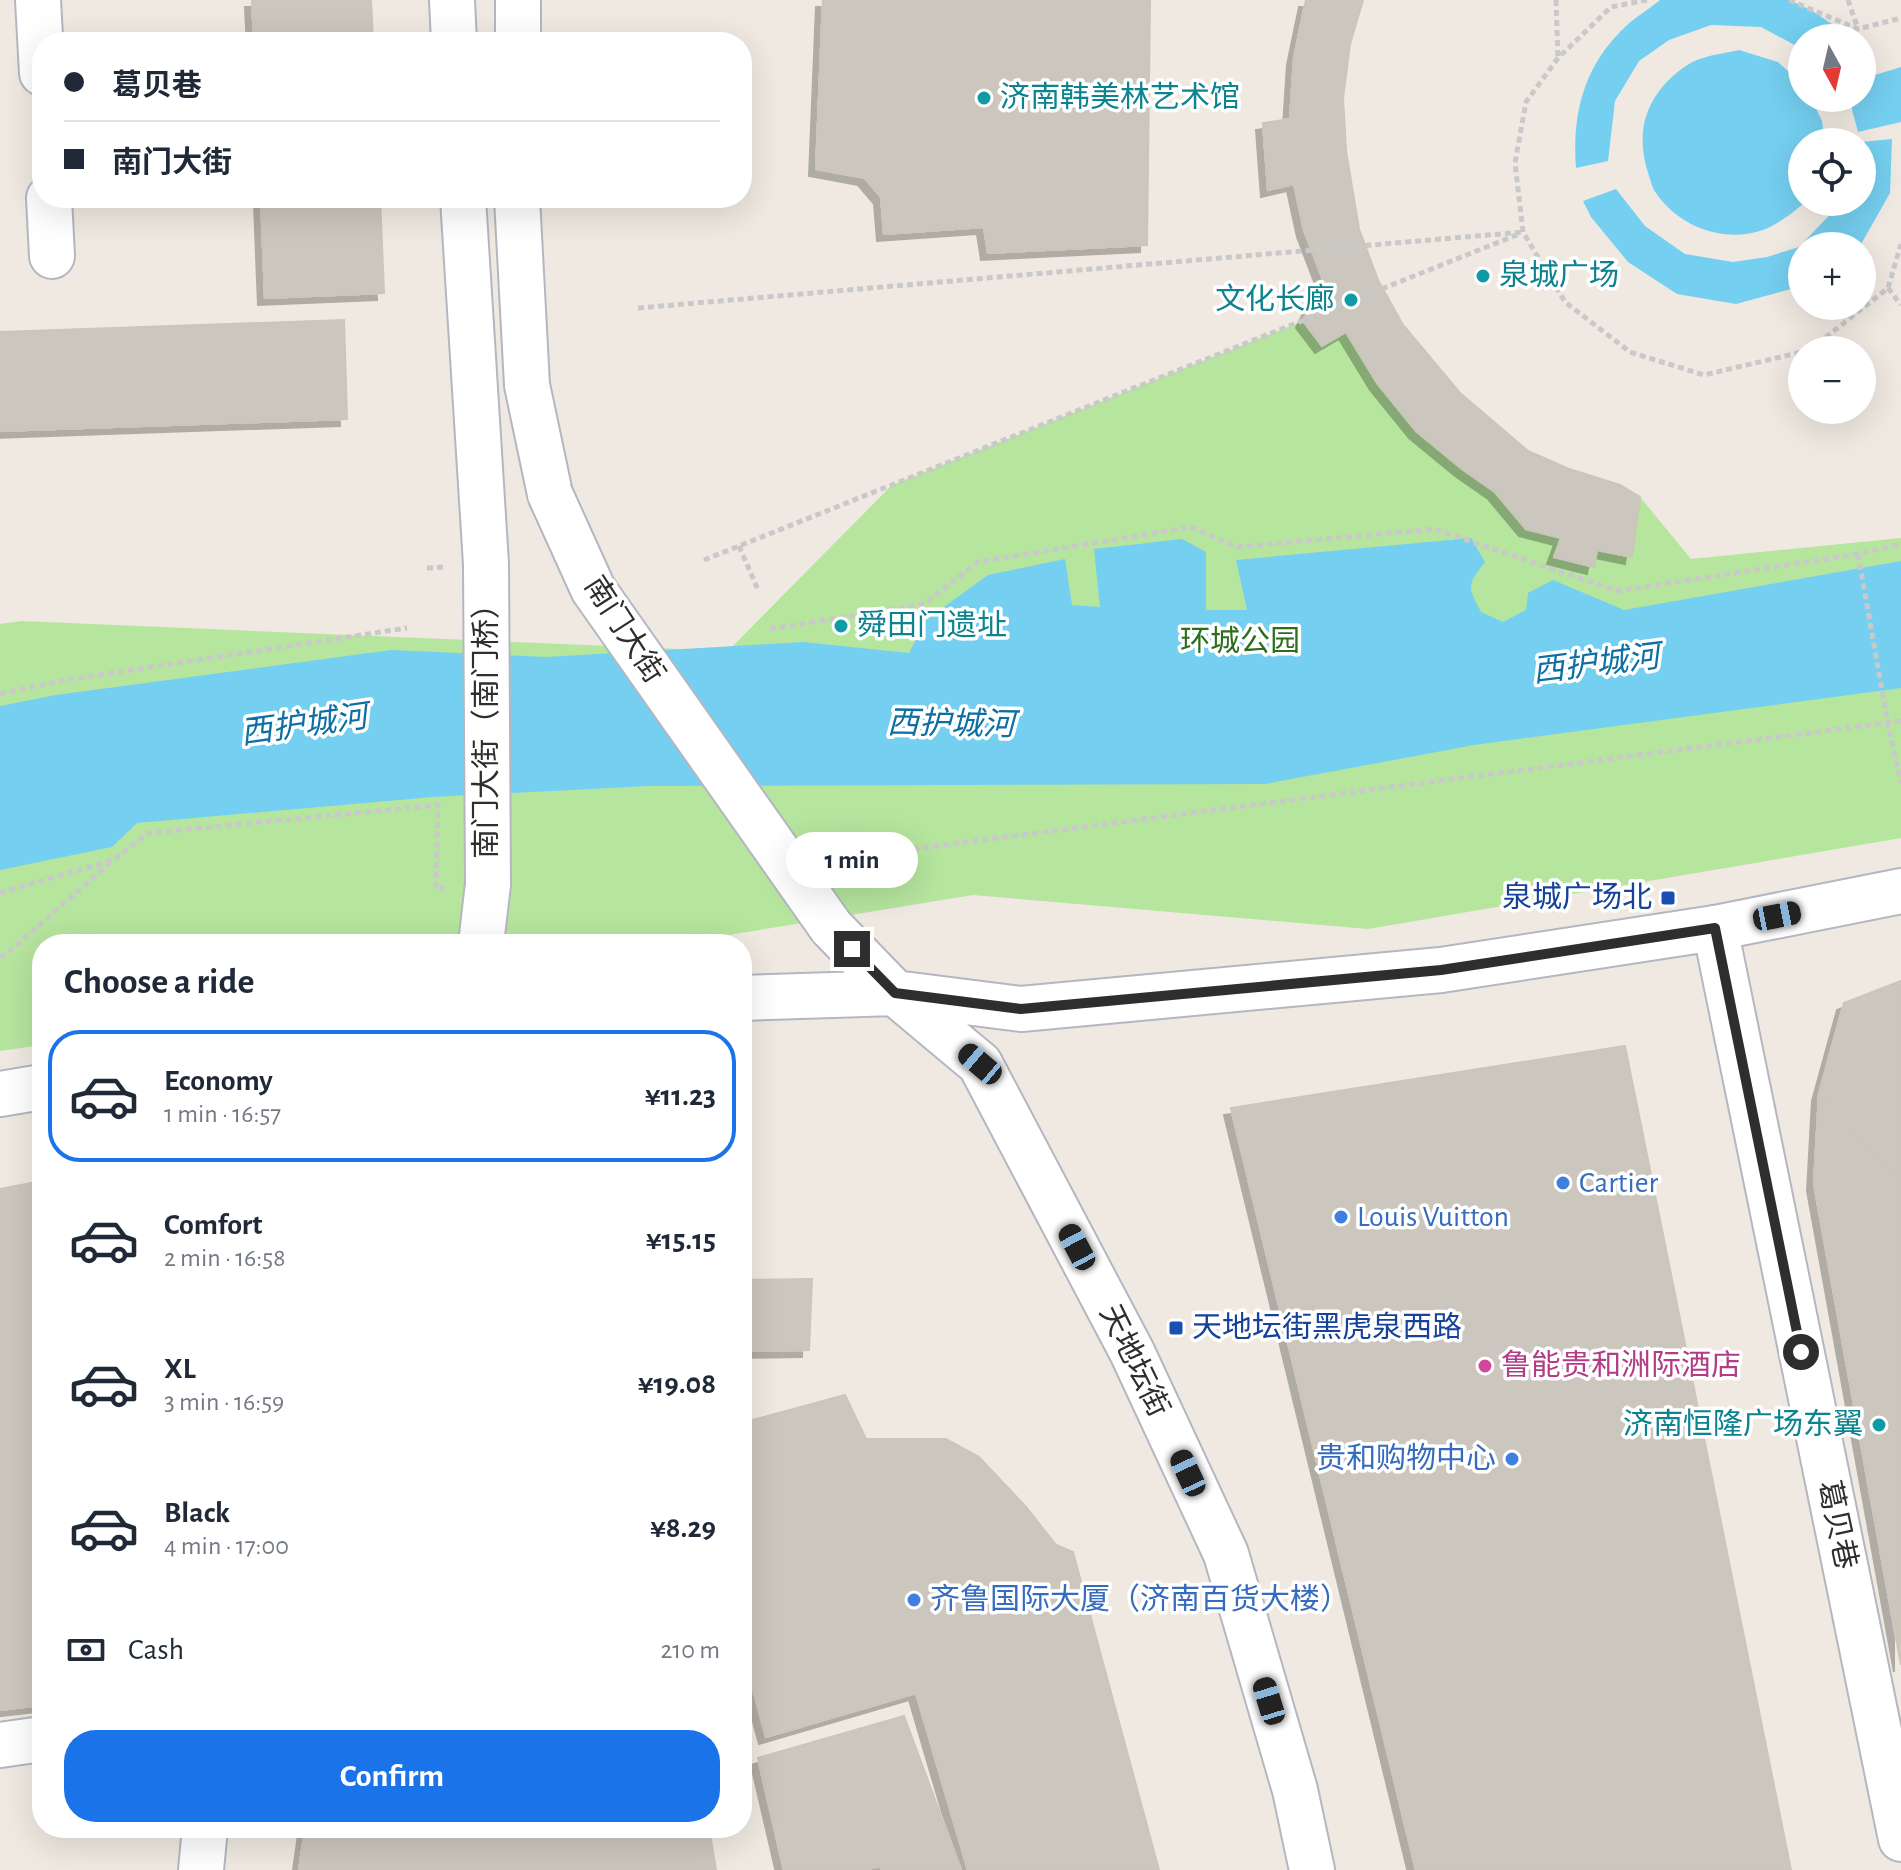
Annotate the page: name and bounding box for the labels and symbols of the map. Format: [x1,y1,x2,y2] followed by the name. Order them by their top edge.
[1788,24,1876,112] north arrow
[1000,81,1240,113] place label: 济南韩美林艺术馆
[975,89,993,107] marker: 济南韩美林艺术馆
[1499,259,1619,291] place label: 泉城广场
[1474,267,1492,285] marker: 泉城广场
[1215,283,1335,315] place label: 文化长廊
[1342,291,1360,309] marker: 文化长廊
[579,570,671,688] street label: 南门大街
[470,589,502,859] street label: 南门大街（南门桥）
[857,609,1007,641] place label: 舜田门遗址
[832,617,850,635] marker: 舜田门遗址
[1180,625,1300,657] park label: 环城公园
[1530,639,1667,688] water label: 西护城河
[238,698,376,750] water label: 西护城河
[887,706,1021,741] water label: 西护城河
[786,833,918,889] callout: 1 min
[1502,881,1652,913] place label: 泉城广场北
[1659,889,1677,907] marker: 泉城广场北
[1751,900,1803,932] car
[834,931,870,967] route end
[954,1039,1006,1089] car
[1579,1168,1659,1198] place label: Cartier
[1554,1174,1572,1192] marker: Cartier
[1357,1202,1509,1232] place label: Louis Vuitton
[1332,1208,1350,1226] marker: Louis Vuitton
[1055,1220,1099,1274] car
[1094,1300,1176,1422] street label: 天地坛街
[1192,1311,1462,1343] place label: 天地坛街黑虎泉西路
[1167,1319,1185,1337] marker: 天地坛街黑虎泉西路
[1783,1334,1819,1370] route start
[1501,1349,1741,1381] place label: 鲁能贵和洲际酒店
[1476,1357,1494,1375] marker: 鲁能贵和洲际酒店
[1623,1408,1863,1440] place label: 济南恒隆广场东翼
[1870,1416,1888,1434] marker: 济南恒隆广场东翼
[1316,1442,1496,1474] place label: 贵和购物中心
[1167,1446,1209,1500] car
[1503,1450,1521,1468] marker: 贵和购物中心
[1813,1477,1863,1572] street label: 葛贝巷
[930,1583,1350,1615] place label: 齐鲁国际大厦（济南百货大楼）
[905,1591,923,1609] marker: 齐鲁国际大厦（济南百货大楼）
[1251,1675,1287,1727] car

